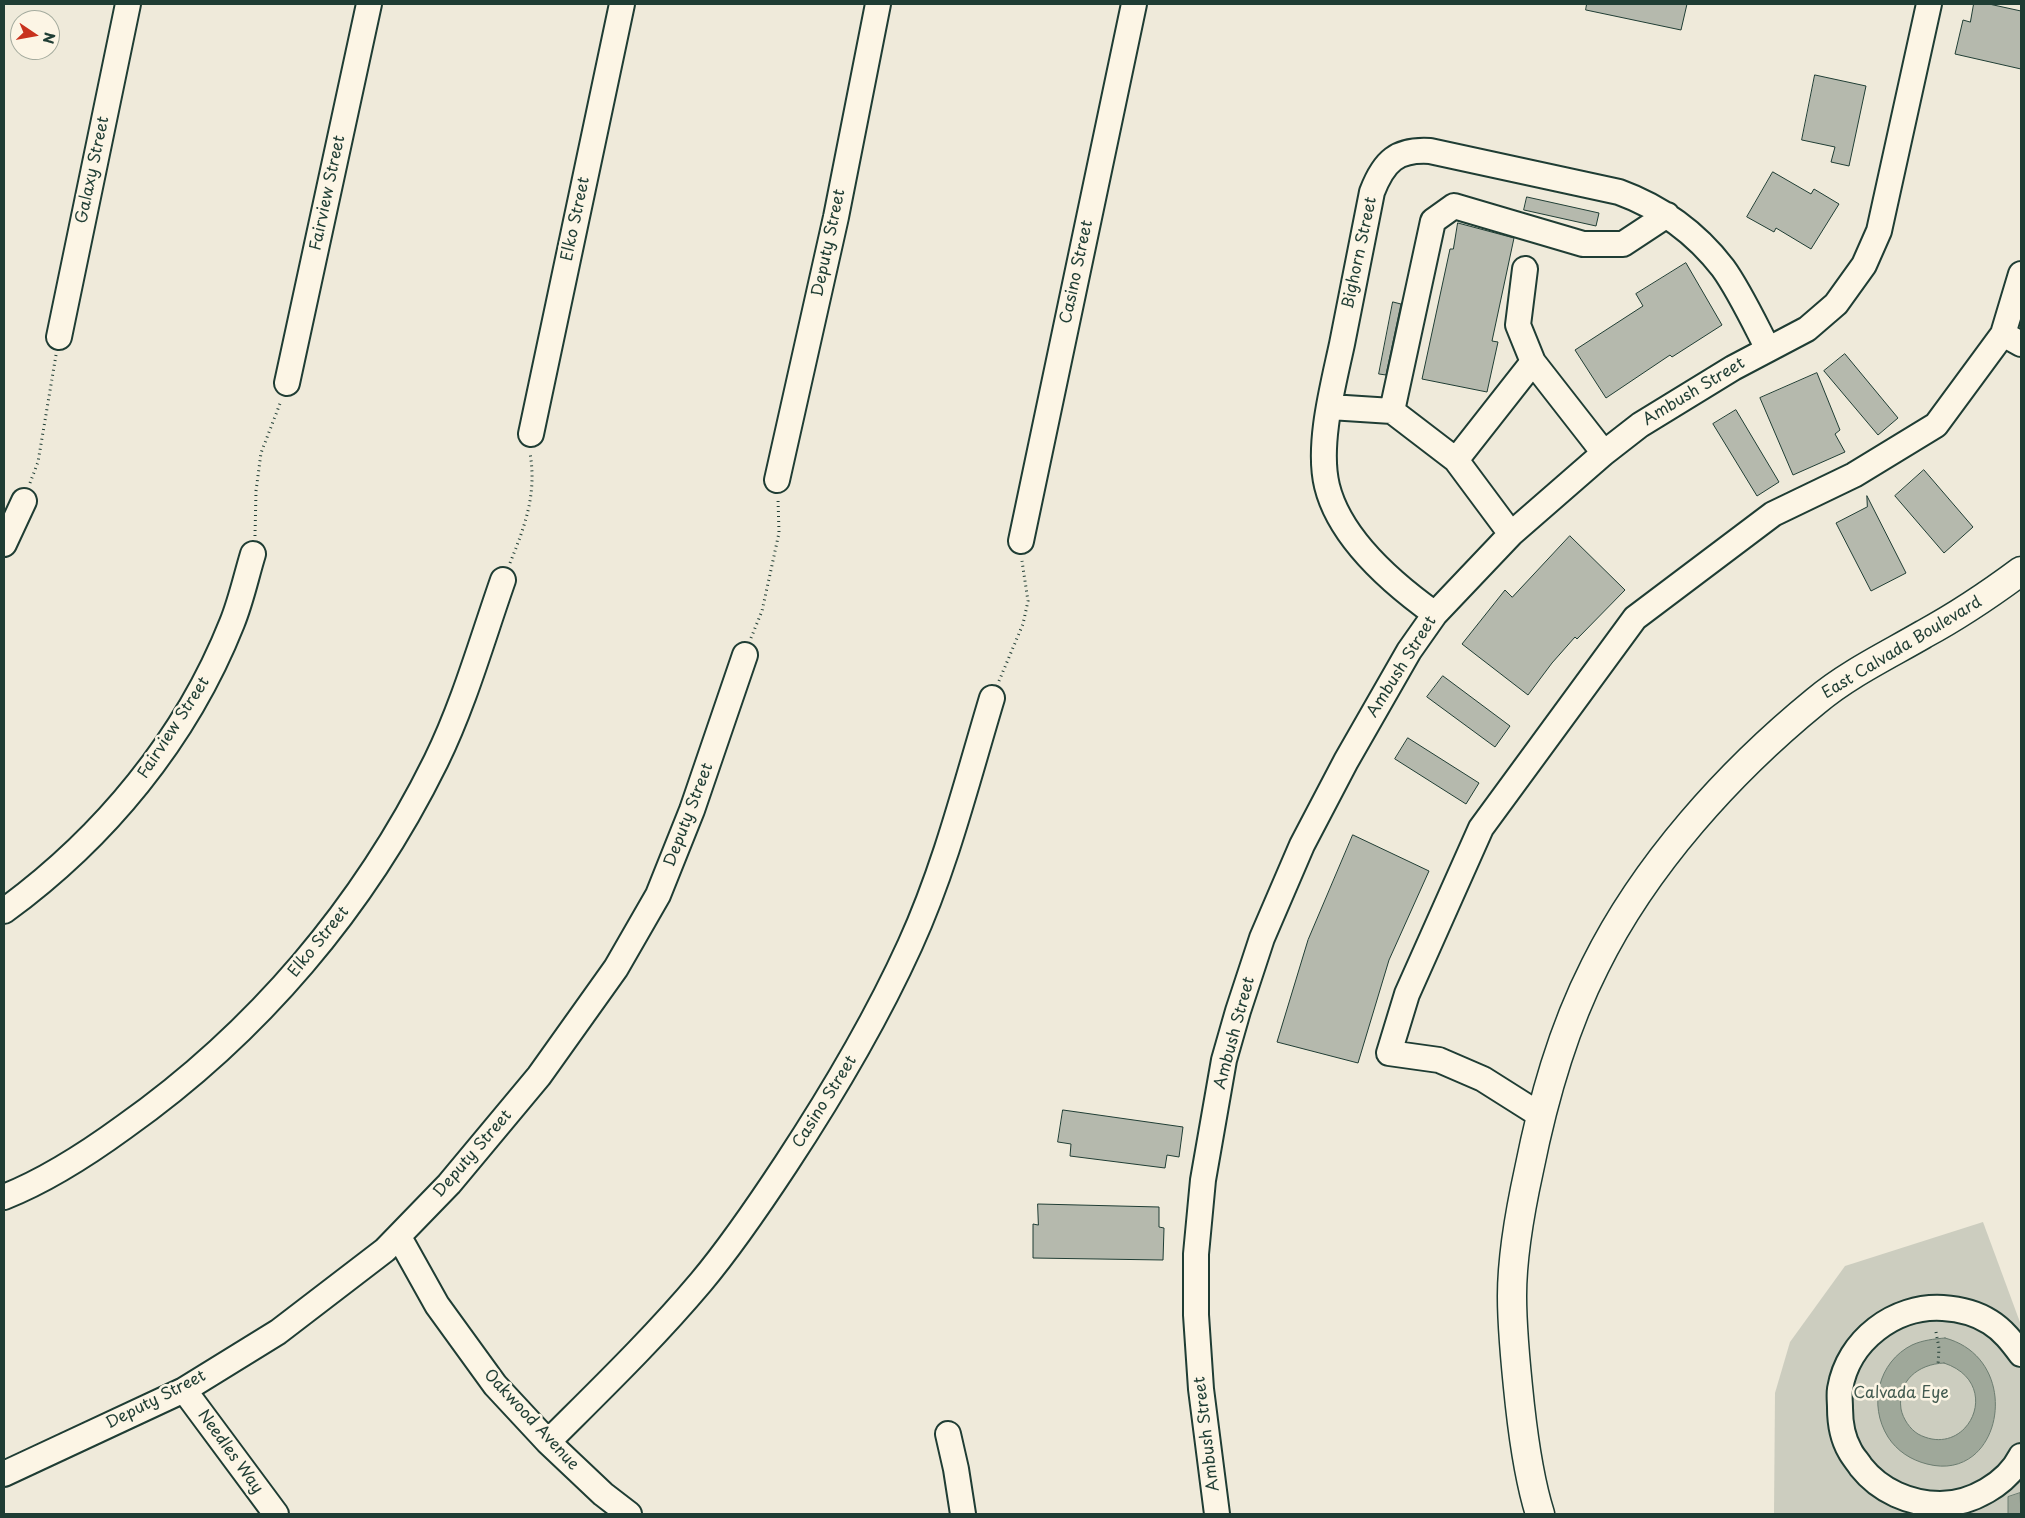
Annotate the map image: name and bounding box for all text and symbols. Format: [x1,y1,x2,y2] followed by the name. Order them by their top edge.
[10,10,60,60] north arrow
[38,30,61,46] text: N
[72,115,114,225] street label: Galaxy Street
[306,134,350,252] street label: Fairview Street
[558,175,594,263] street label: Elko Street
[808,187,850,299] street label: Deputy Street
[1339,195,1381,311] street label: Bighorn Street
[1057,219,1097,325] street label: Casino Street
[1640,354,1748,430] street label: Ambush Street
[1819,593,1985,703] street label: East Calvada Boulevard
[1363,613,1441,721] street label: Ambush Street
[134,674,214,782] street label: Fairview Street
[660,760,718,870] street label: Deputy Street
[285,903,353,981] street label: Elko Street
[1211,975,1259,1091] street label: Ambush Street
[789,1052,861,1152] street label: Casino Street
[430,1106,516,1202] street label: Deputy Street
[479,1366,583,1474] street label: Oakwood Avenue
[103,1367,209,1433] street label: Deputy Street
[1190,1375,1224,1493] street label: Ambush Street
[1853,1384,1949,1404] park label: Calvada Eye
[193,1406,267,1498] street label: Needles Way

